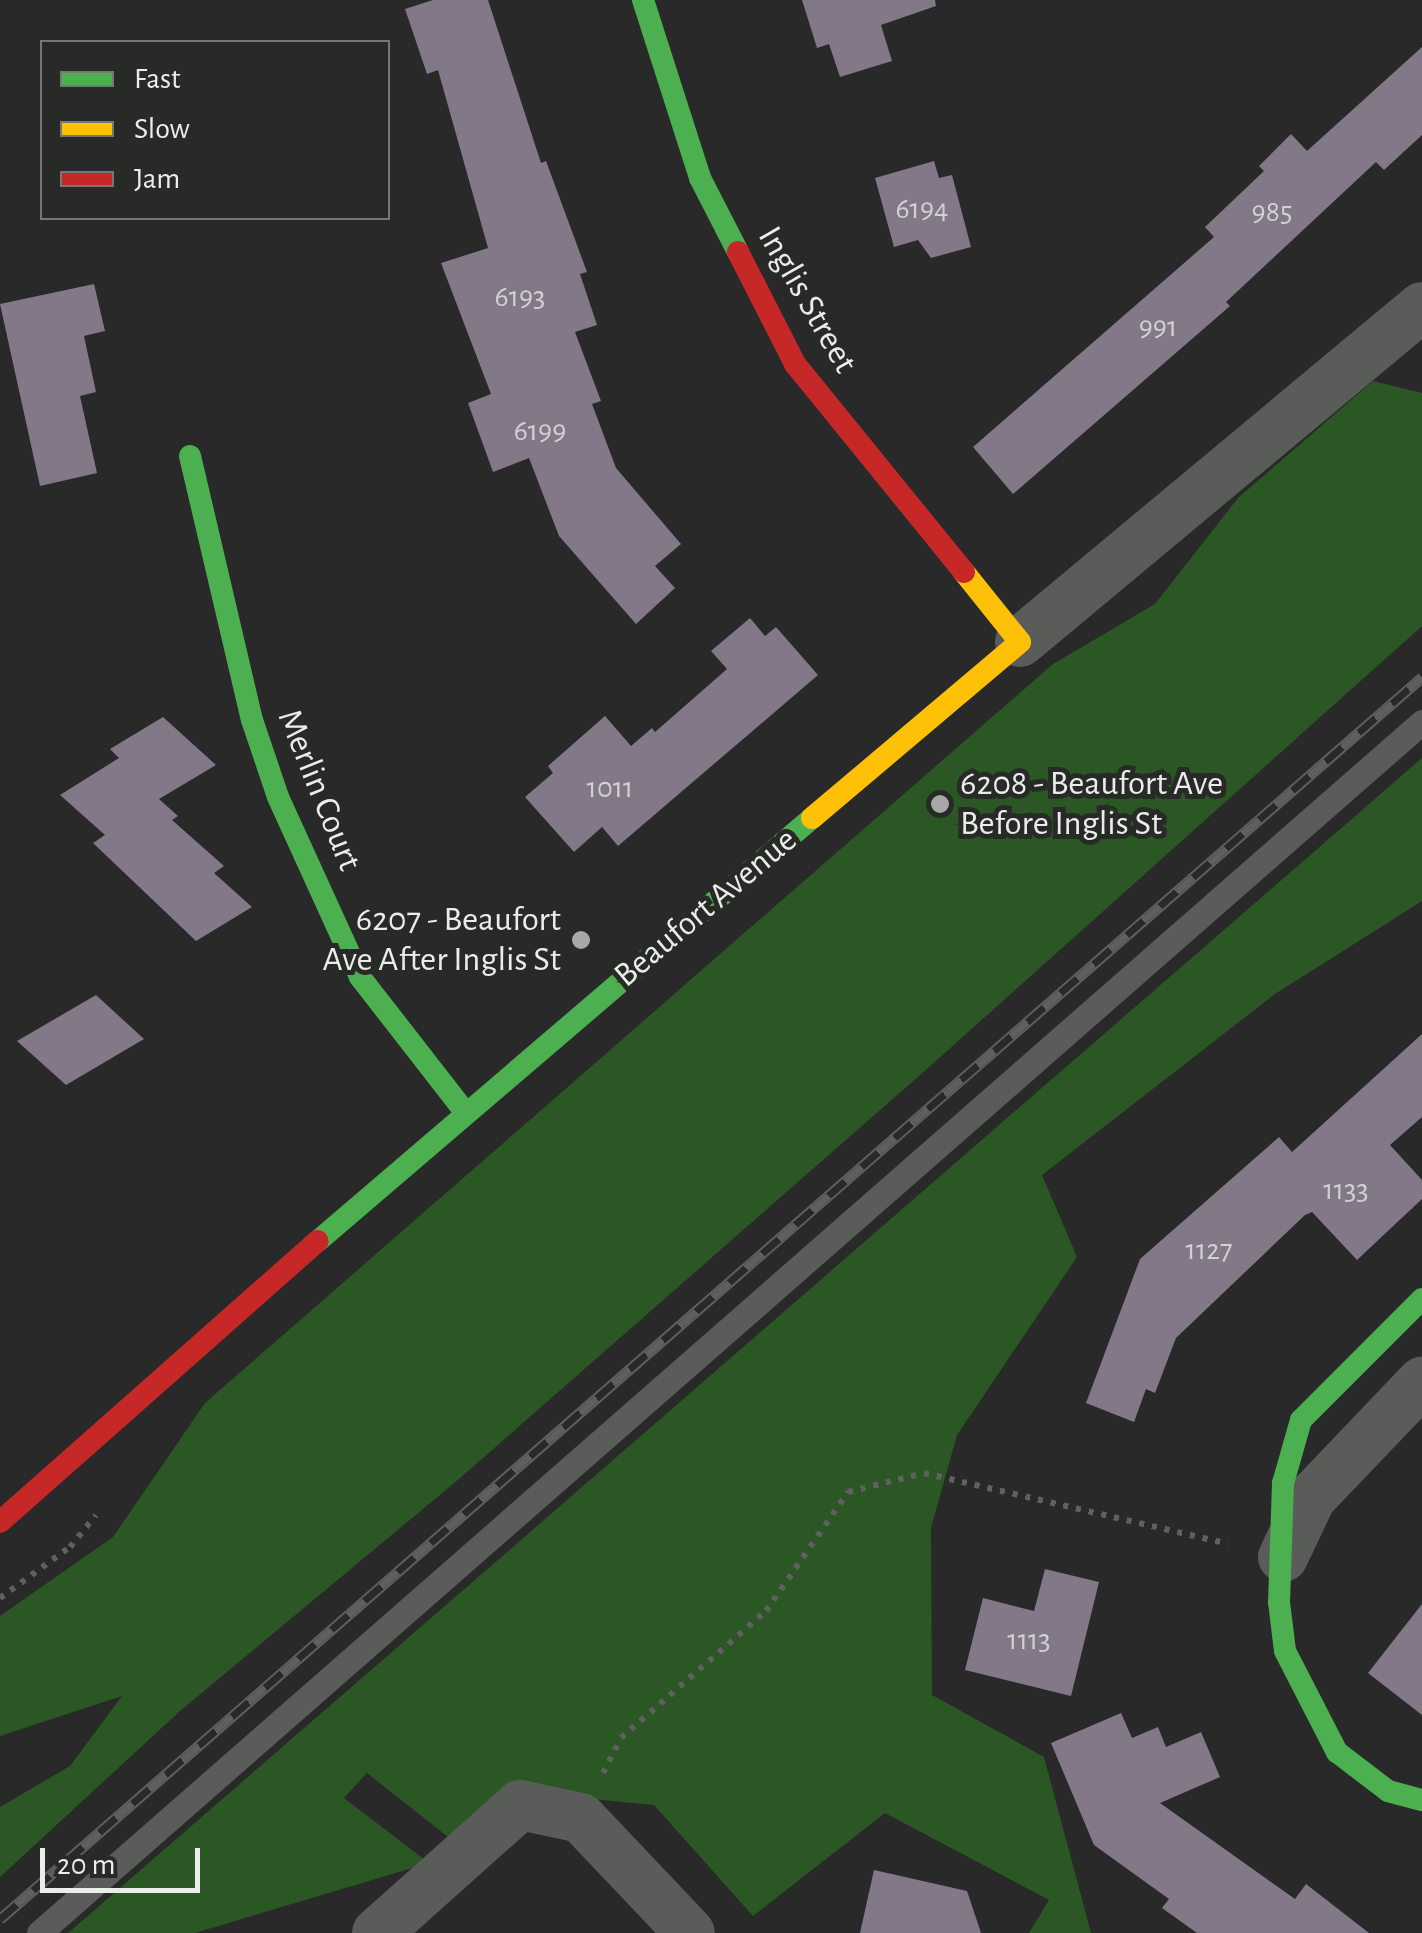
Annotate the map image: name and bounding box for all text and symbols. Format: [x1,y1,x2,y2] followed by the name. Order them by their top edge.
[40,40,390,220] legend
[134,64,181,94] text: Fast
[134,114,190,144] text: Slow
[134,164,180,194] text: Jam
[896,191,948,227] house number: 6194
[1252,194,1292,230] house number: 985
[748,219,866,381] street label: Inglis Street
[495,279,545,315] house number: 6193
[1139,309,1177,345] house number: 991
[514,413,566,449] house number: 6199
[268,703,370,877] street label: Merlin Court
[960,763,1223,845] place label: 6208 - Beaufort Ave Before Inglis St
[587,770,633,806] house number: 1011
[929,793,951,815] marker: 6208 - Beaufort Ave Before Inglis St
[606,819,806,997] street label: Beaufort Avenue
[323,899,561,981] place label: 6207 - Beaufort Ave After Inglis St
[570,929,592,951] marker: 6207 - Beaufort Ave After Inglis St
[1323,1172,1369,1208] house number: 1133
[1186,1232,1232,1268] house number: 1127
[1007,1622,1051,1658] house number: 1113
[45,1828,205,1890] scale bar
[57,1850,115,1880] text: 20 m

